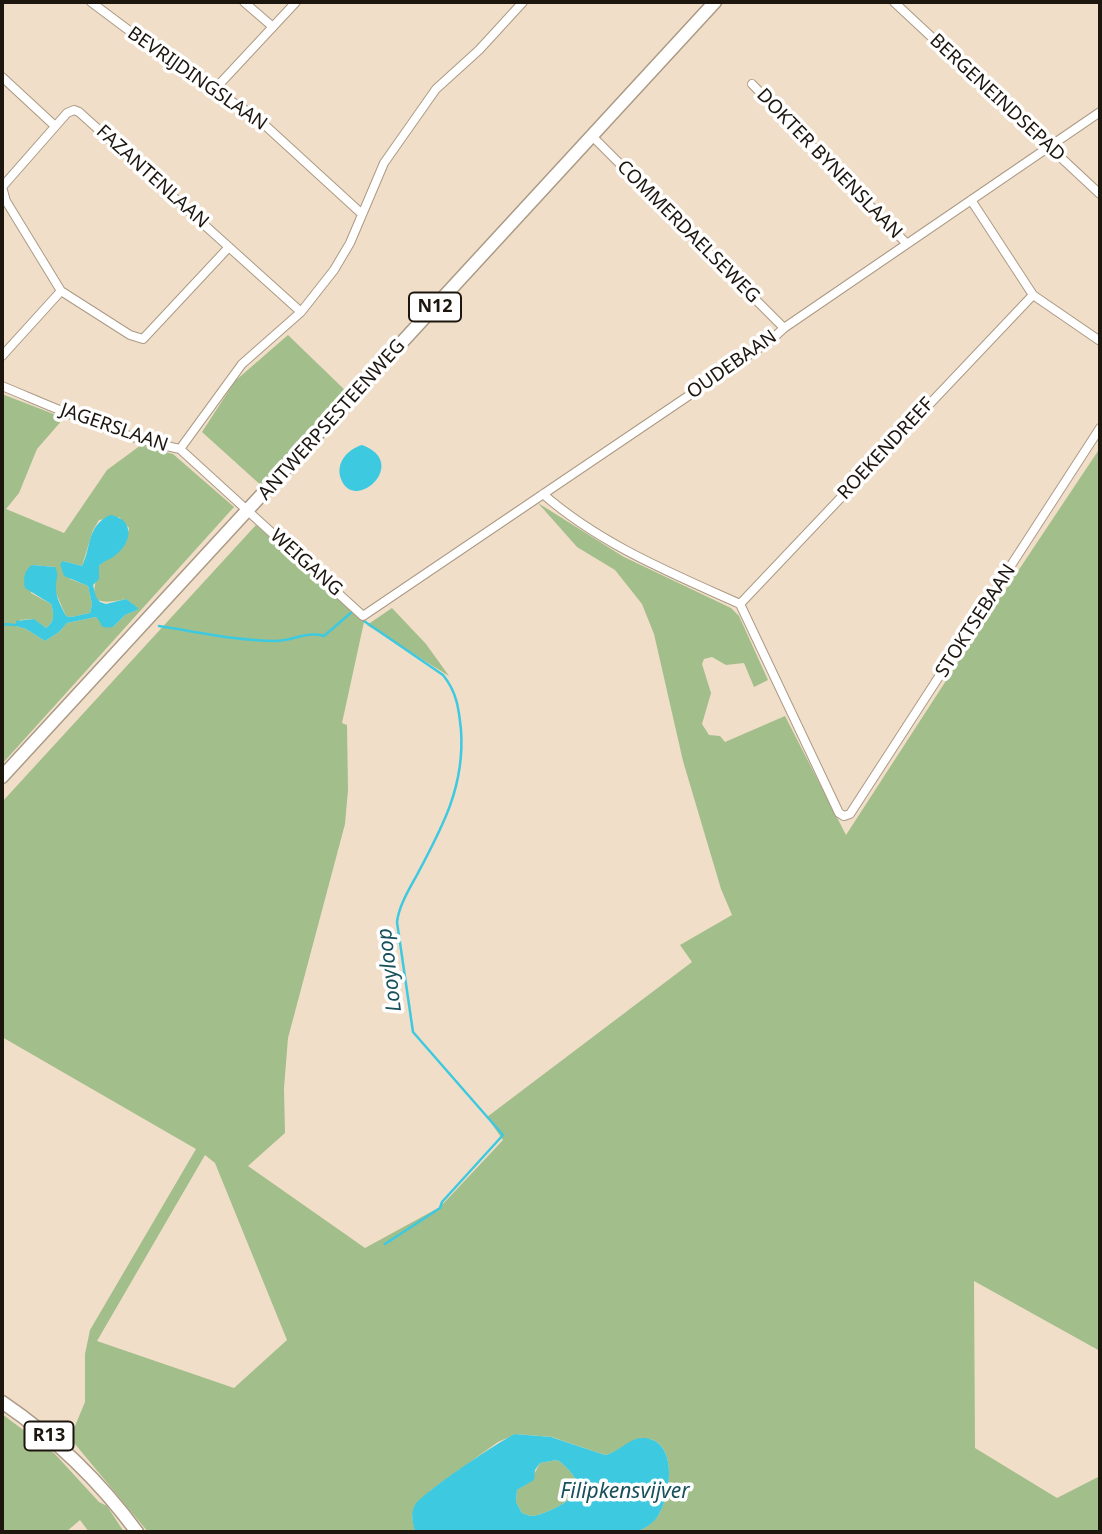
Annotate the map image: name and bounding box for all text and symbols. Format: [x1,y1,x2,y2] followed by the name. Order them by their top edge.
[123,22,271,136] street label: BEVRIJDINGSLAAN
[925,29,1069,167] street label: BERGENEINDSEPAD
[751,84,907,244] street label: DOKTER BYNENSLAAN
[91,121,213,233] street label: FAZANTENLAAN
[612,156,764,308] street label: COMMERDAELSEWEG
[409,292,461,321] road number: N12
[683,326,781,404] street label: OUDEBAAN
[254,335,410,505] street label: ANTWERPSESTEENWEG
[833,393,939,505] street label: ROEKENDREEF
[57,399,171,457] street label: JAGERSLAAN
[265,525,347,601] street label: WEIGANG
[931,560,1021,682] street label: STOKTSEBAAN
[372,927,408,1013] water label: Looyloop
[24,1422,74,1450] road number: R13
[560,1479,690,1505] water label: Filipkensvijver

